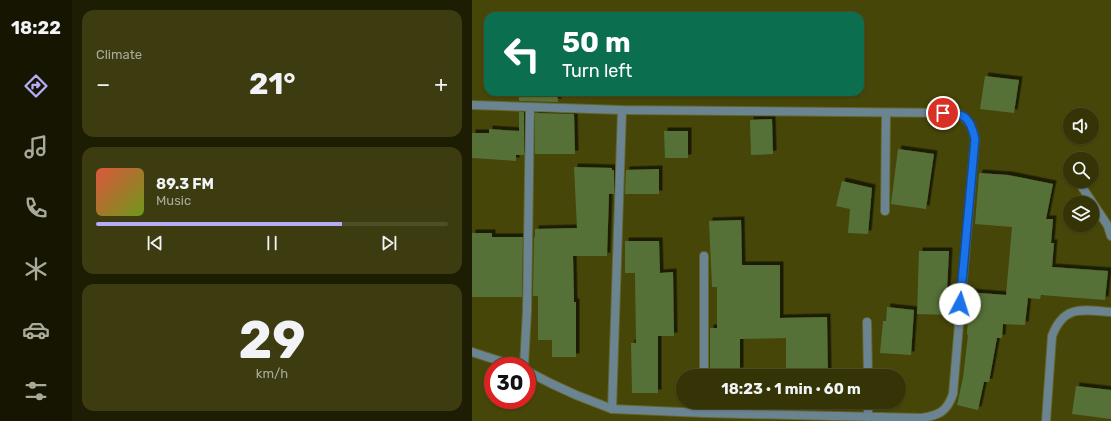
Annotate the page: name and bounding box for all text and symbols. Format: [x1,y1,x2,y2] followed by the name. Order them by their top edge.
[11,17,61,39] text: 18:22
[562,26,631,59] text: 50 m
[496,28,548,80] icon: left
[96,47,142,62] text: Climate
[562,60,632,82] text: Turn left
[249,66,296,102] text: 21°
[96,71,110,98] text: −
[434,71,448,98] text: +
[22,72,50,100] icon: directions
[926,96,960,130] pin
[932,102,954,124] icon: arrive
[1063,108,1099,232] map controls
[1063,108,1099,144] button: sound
[22,133,50,161] icon: music
[1063,152,1099,188] button: search
[156,175,214,193] text: 89.3 FM
[156,193,191,208] text: Music
[22,194,50,222] icon: phone
[1063,196,1099,232] button: layers
[144,232,166,254] icon: previous
[261,232,283,254] icon: pause
[378,232,400,254] icon: next
[22,255,50,283] icon: climate
[939,283,981,325] position arrow
[238,309,306,371] text: 29
[22,316,50,344] icon: car
[484,357,536,409] speed limit sign: 30
[256,366,288,381] text: km/h
[22,377,50,405] icon: filters
[721,380,861,398] text: 18:23 · 1 min · 60 m

